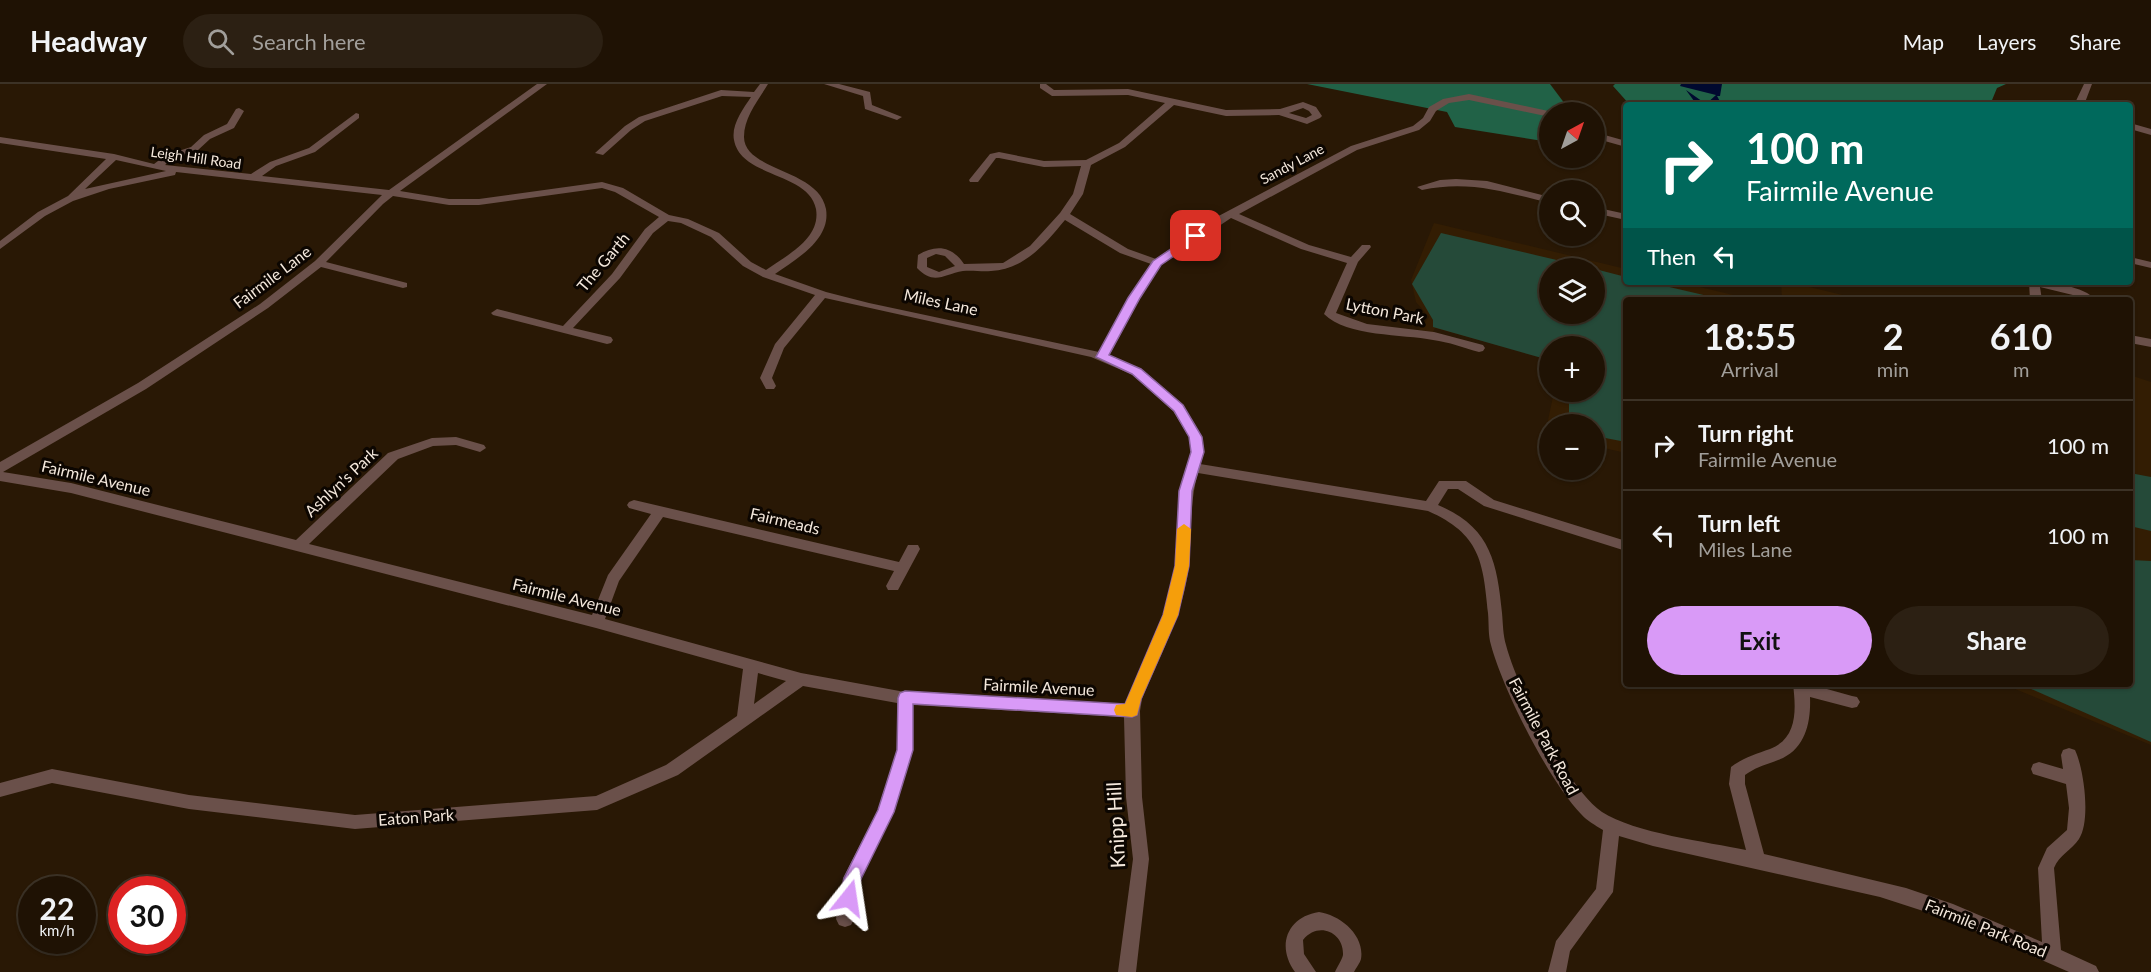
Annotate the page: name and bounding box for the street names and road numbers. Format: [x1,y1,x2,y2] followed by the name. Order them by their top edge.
[1257,140,1327,187] street label: Sandy Lane
[150,143,242,172] street label: Leigh Hill Road
[573,228,633,295] street label: The Garth
[229,241,314,312] street label: Fairmile Lane
[902,284,980,319] street label: Miles Lane
[1344,294,1427,328] street label: Lytton Park
[300,442,382,520] street label: Ashlyn's Park
[40,456,152,499] street label: Fairmile Avenue
[748,503,822,538] street label: Fairmeads
[511,574,623,619] street label: Fairmile Avenue
[983,674,1095,699] street label: Fairmile Avenue
[1506,674,1583,797] street label: Fairmile Park Road
[1101,781,1129,869] street label: Knipp Hill
[377,804,455,829] street label: Eaton Park
[1923,894,2050,961] street label: Fairmile Park Road

